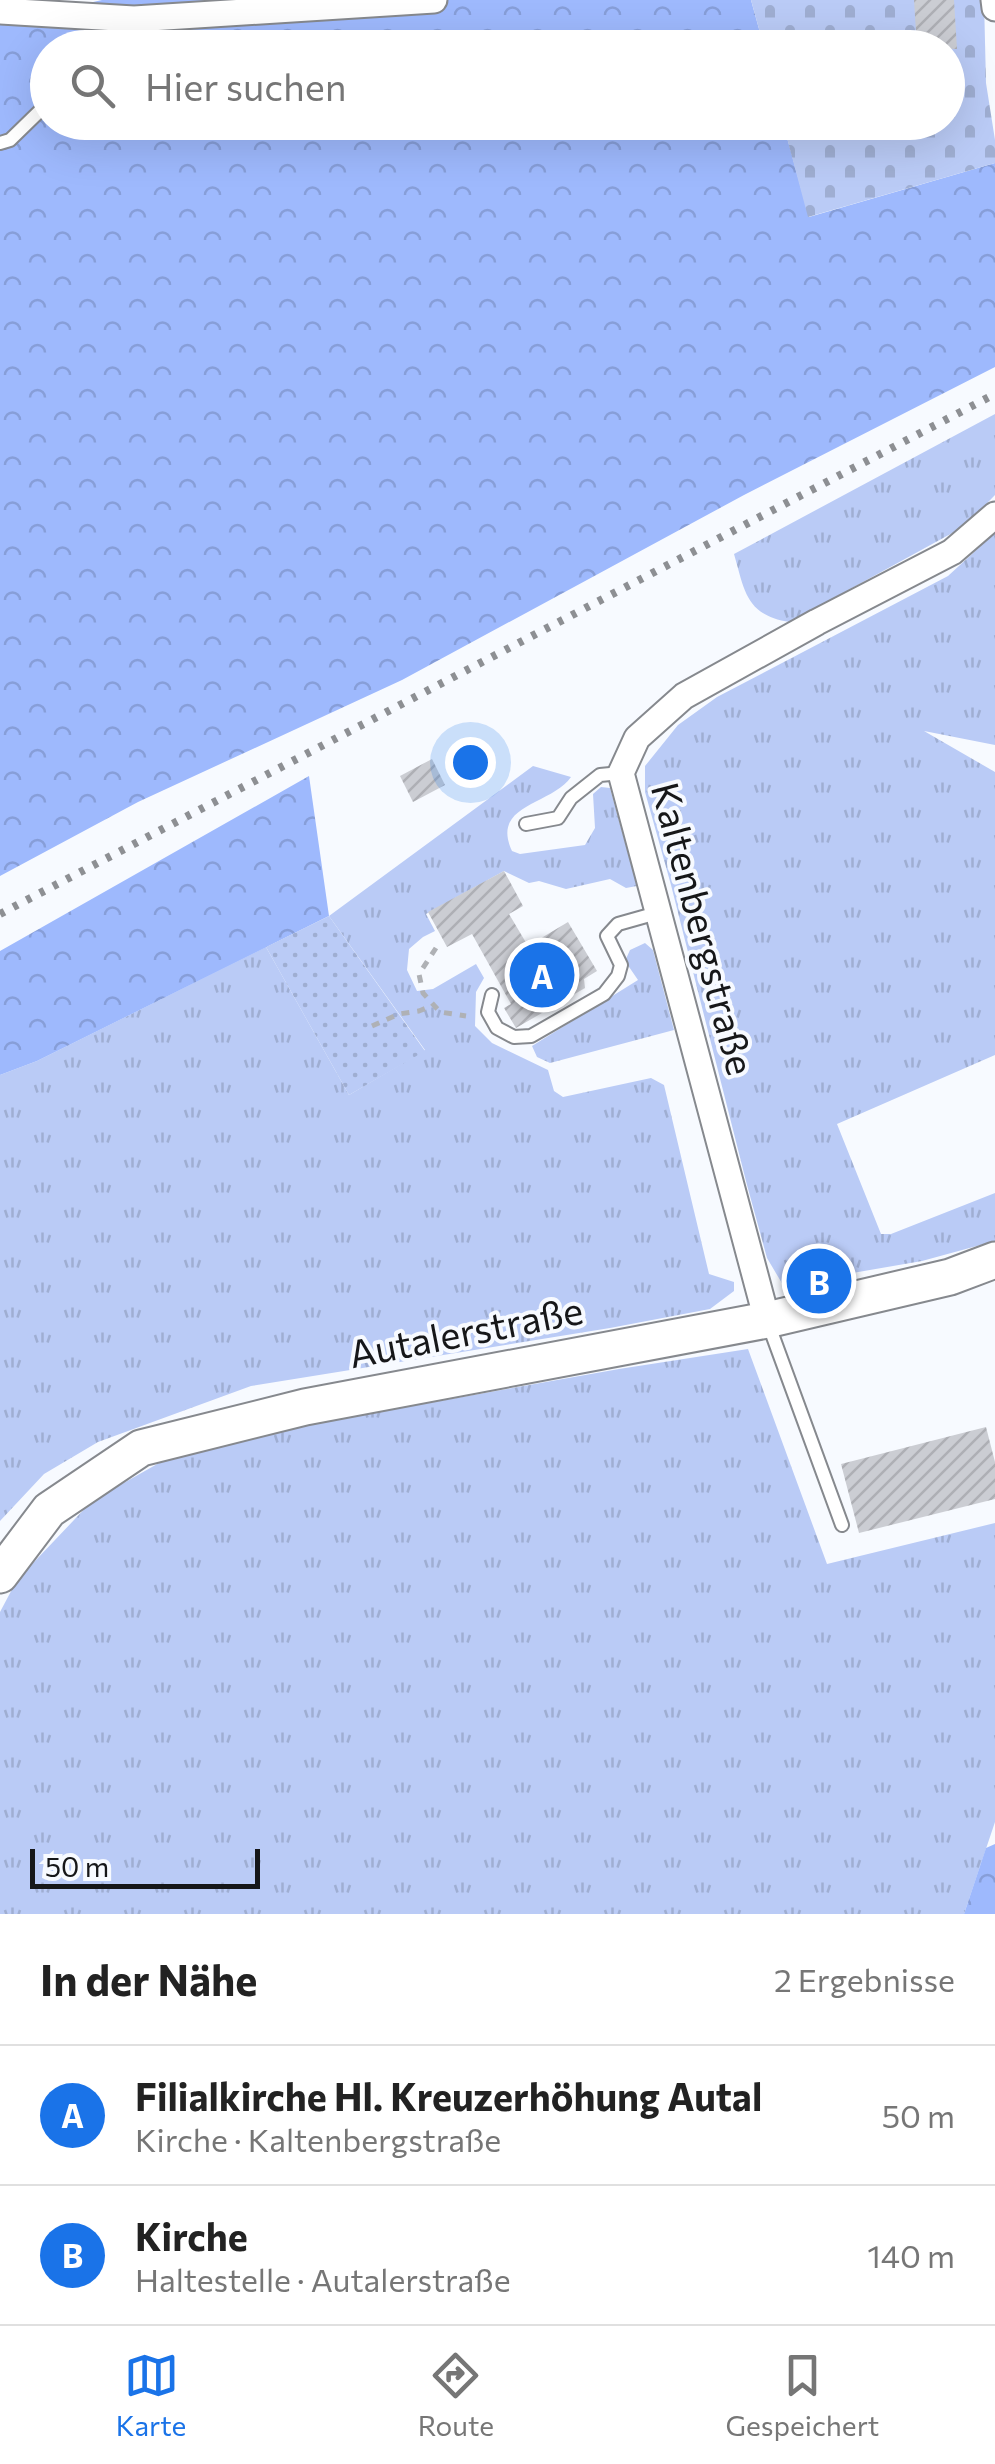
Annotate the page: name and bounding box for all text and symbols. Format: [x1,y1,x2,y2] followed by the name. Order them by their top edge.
[30,30,965,140] search box
[65,58,120,113] icon: search
[145,62,347,109] text: Hier suchen
[445,737,496,788] your location
[643,777,766,1080] street label: Kaltenbergstraße
[510,938,574,1012] pin: A
[786,1244,852,1318] pin: B
[345,1285,586,1376] street label: Autalerstraße
[30,1844,260,1888] scale bar
[45,1849,109,1883] text: 50 m
[40,1953,257,2005] text: In der Nähe
[774,1959,955,1999] text: 2 Ergebnisse
[135,2072,762,2119] text: Filialkirche Hl. Kreuzerhöhung Autal
[61,2095,84,2135] text: A
[882,2095,955,2135] text: 50 m
[135,2119,501,2159] text: Kirche · Kaltenbergstraße
[135,2212,248,2259] text: Kirche
[62,2235,83,2275] text: B
[867,2235,955,2275] text: 140 m
[135,2259,511,2299] text: Haltestelle · Autalerstraße
[116,2348,186,2442] tab: Karte
[418,2348,494,2442] tab: Route
[725,2348,879,2442] tab: Gespeichert

